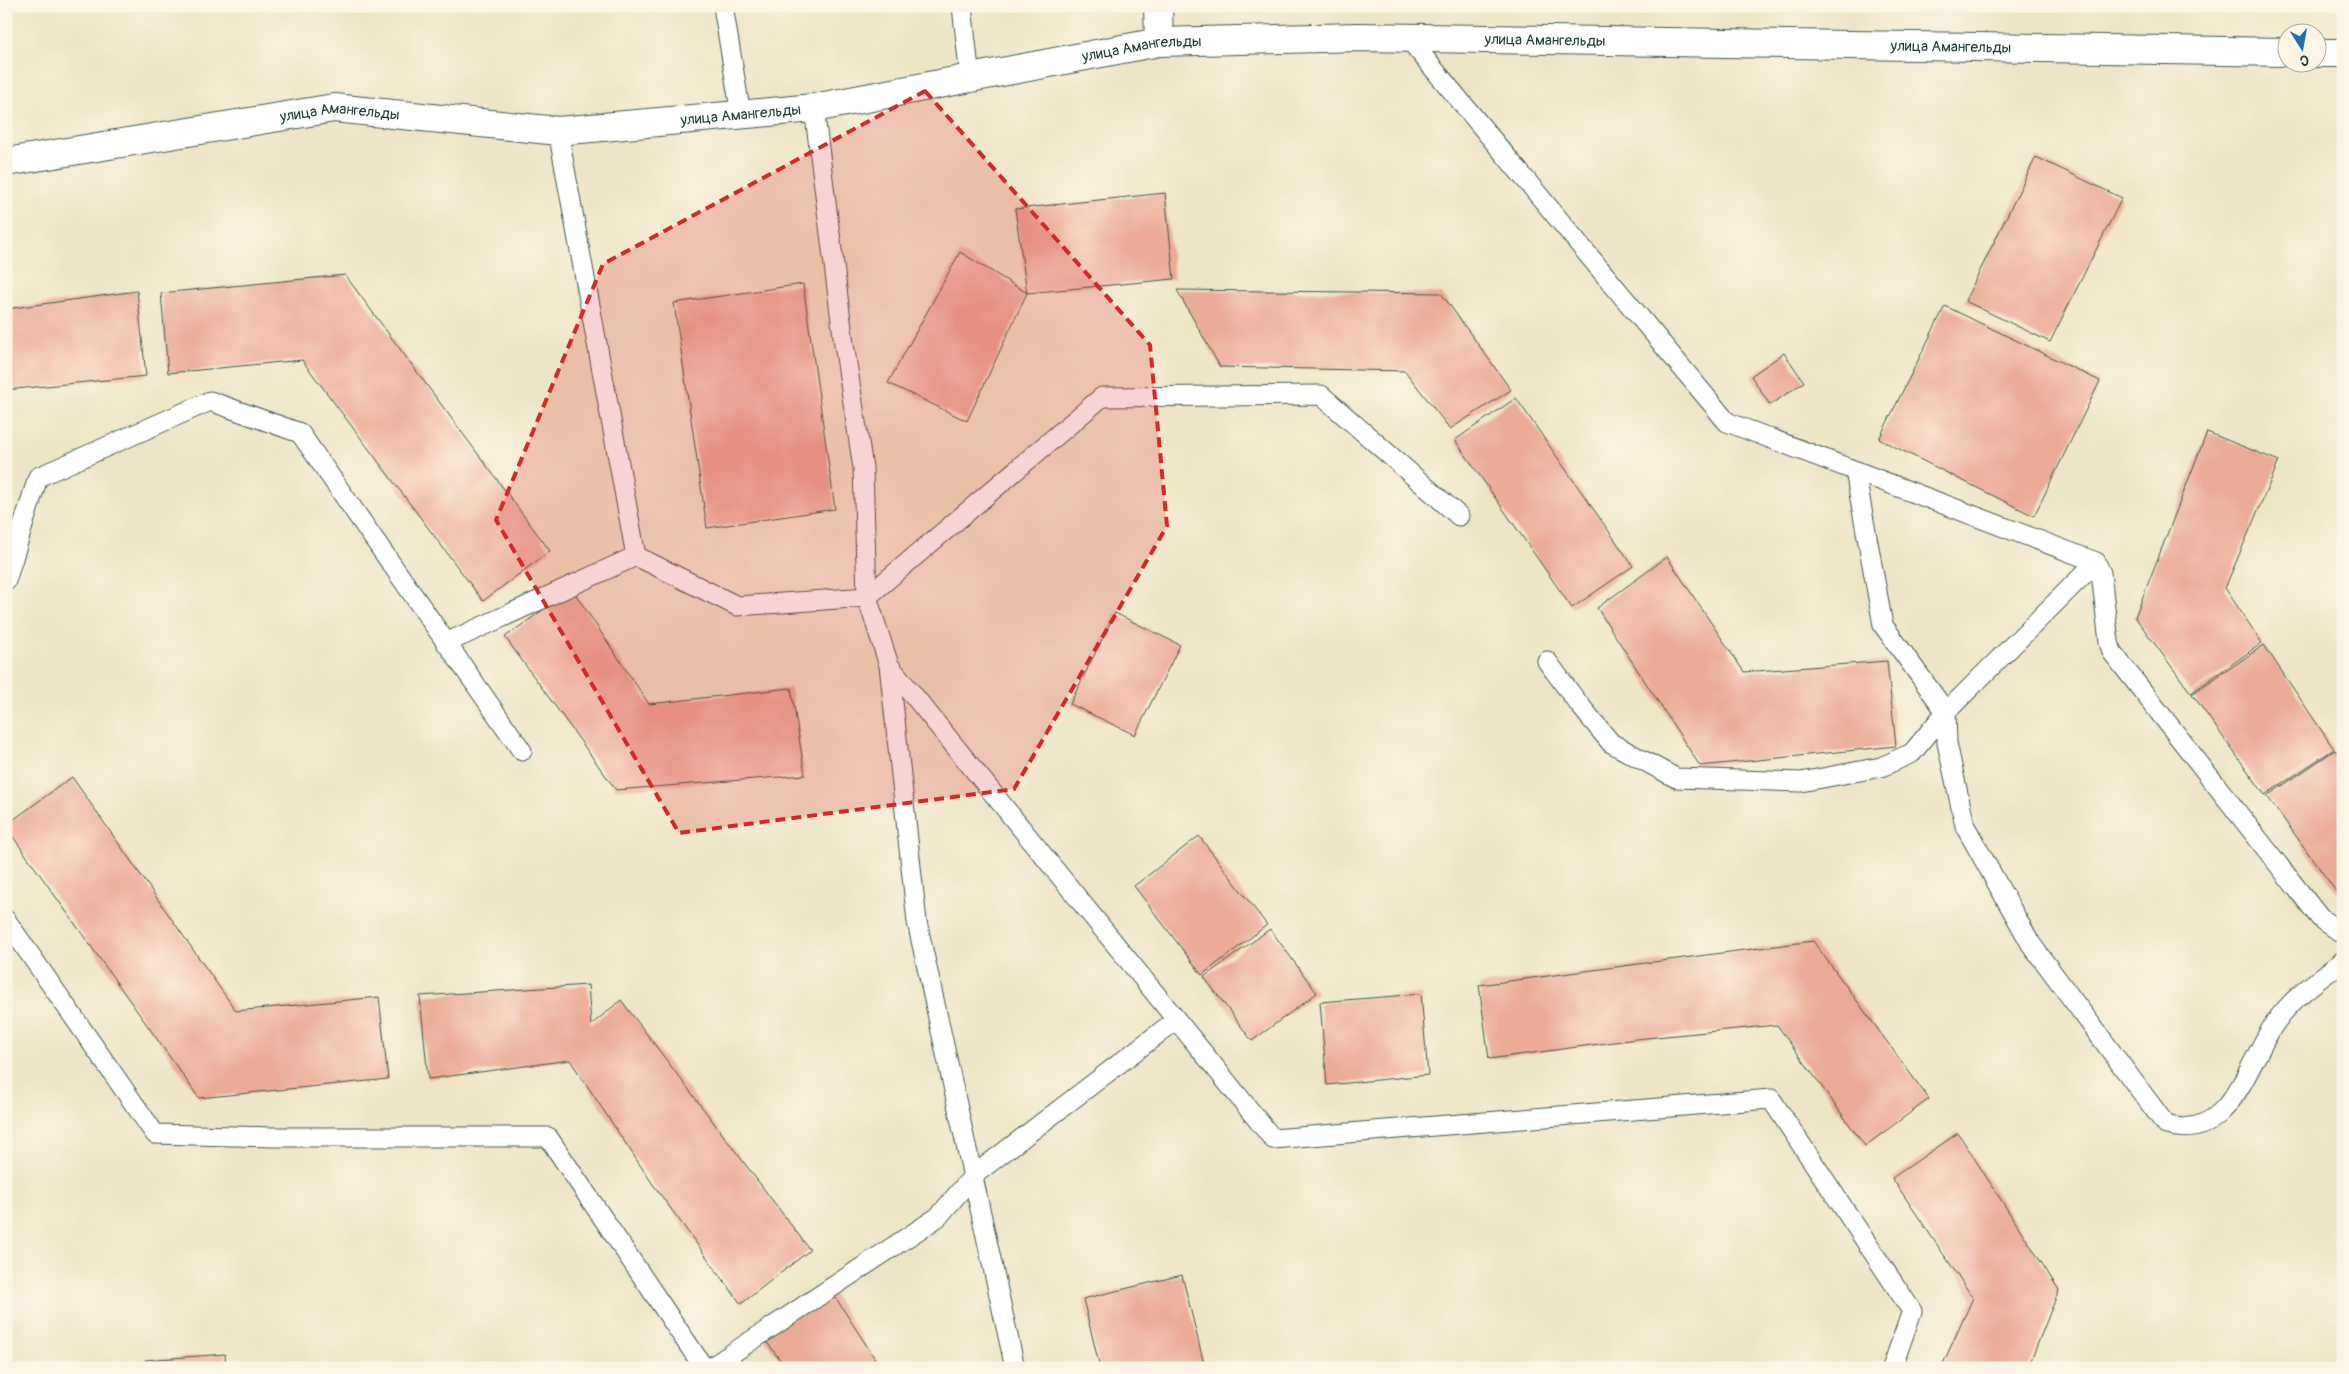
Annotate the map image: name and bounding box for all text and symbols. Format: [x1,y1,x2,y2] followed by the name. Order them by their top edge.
[2276,22,2326,72] north arrow
[1483,30,1606,51] street label: улица Амангельды
[1079,32,1202,67] street label: улица Амангельды
[1889,37,2012,58] street label: улица Амангельды
[2298,51,2310,70] text: С
[277,99,401,127] street label: улица Амангельды
[679,100,802,130] street label: улица Амангельды

